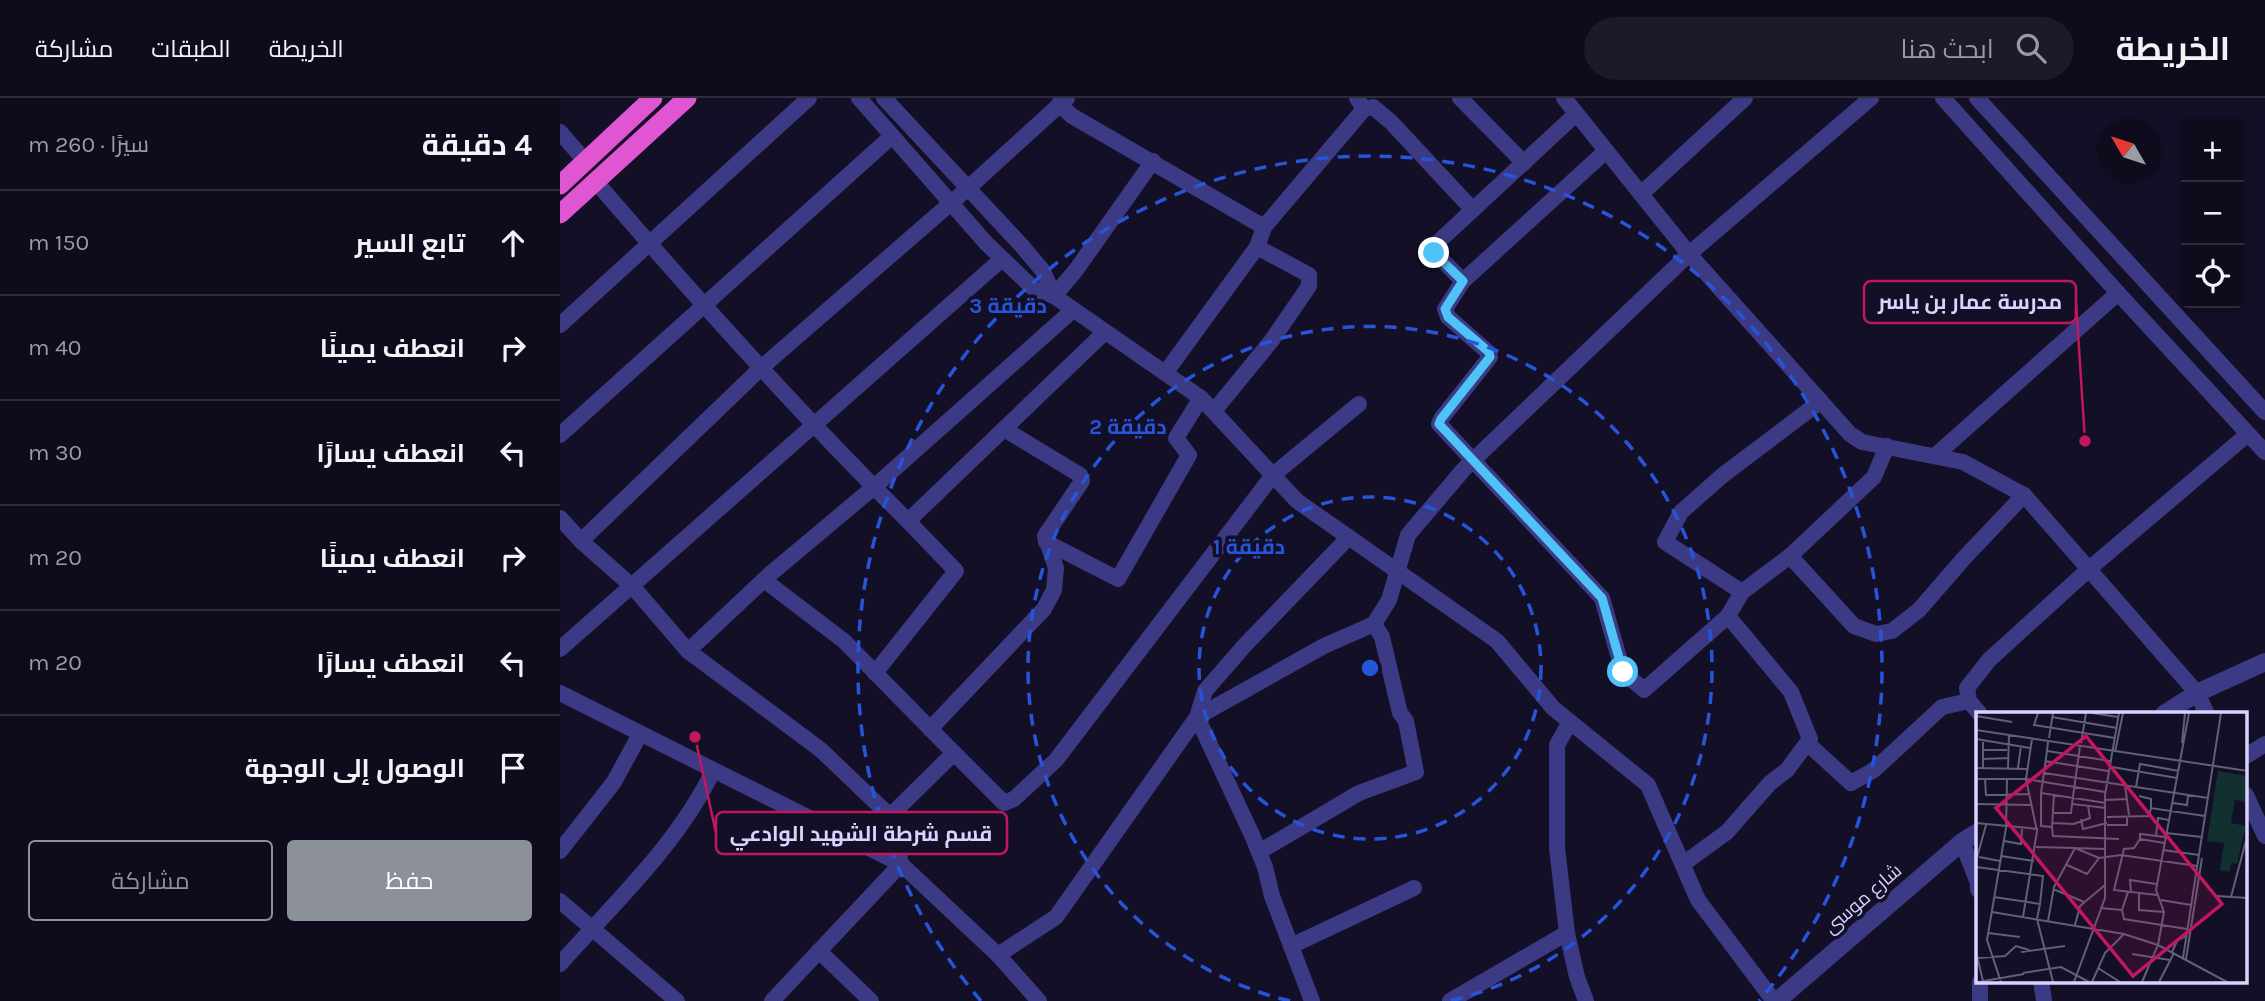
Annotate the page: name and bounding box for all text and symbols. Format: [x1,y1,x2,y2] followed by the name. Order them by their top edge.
[1584,17,2074,80] search box
[2012,29,2050,67] icon: search
[2116,30,2230,68] text: الخريطة
[1901,34,1994,65] text: ابحث هنا
[35,35,113,63] text: مشاركة
[151,35,231,63] text: الطبقات
[269,35,344,63] text: الخريطة
[2097,119,2160,182] north arrow
[2181,119,2244,308] map controls
[2181,119,2244,182] button: +
[422,127,532,163] text: 4 دقيقة
[28,131,149,158] text: سيرًا · 260 m
[2181,182,2244,245] button: −
[494,224,532,262] icon: ahead
[355,228,465,259] text: تابع السير
[28,229,89,256] text: 150 m
[1418,237,1449,268] route end
[2181,245,2244,308] button: locate
[1864,281,2076,323] callout: مدرسة عمار بن ياسر
[1877,290,2062,314] text: مدرسة عمار بن ياسر
[969,294,1047,318] text: 3 دقيقة
[494,329,532,367] icon: right
[320,333,465,364] text: انعطف يمينًا
[28,334,82,361] text: 40 m
[1089,415,1167,439] text: 2 دقيقة
[494,434,532,472] icon: left
[317,438,465,469] text: انعطف يسارًا
[28,439,82,466] text: 30 m
[1213,535,1285,559] text: 1 دقيقة
[494,539,532,577] icon: right
[320,543,465,574] text: انعطف يمينًا
[28,544,82,571] text: 20 m
[494,644,532,682] icon: left
[317,648,465,679] text: انعطف يسارًا
[28,649,82,676] text: 20 m
[1358,656,1382,680] centre of rings
[1607,656,1638,687] route start
[1976,712,2248,984] inset map
[494,749,532,787] icon: arrive
[245,753,465,784] text: الوصول إلى الوجهة
[716,812,1007,854] callout: قسم شرطة الشهيد الوادعي
[730,822,992,851] text: قسم شرطة الشهيد الوادعي
[28,840,273,921] button: مشاركة
[287,840,532,921] button: حفظ
[1820,859,1907,940] street label: شارع موسى

